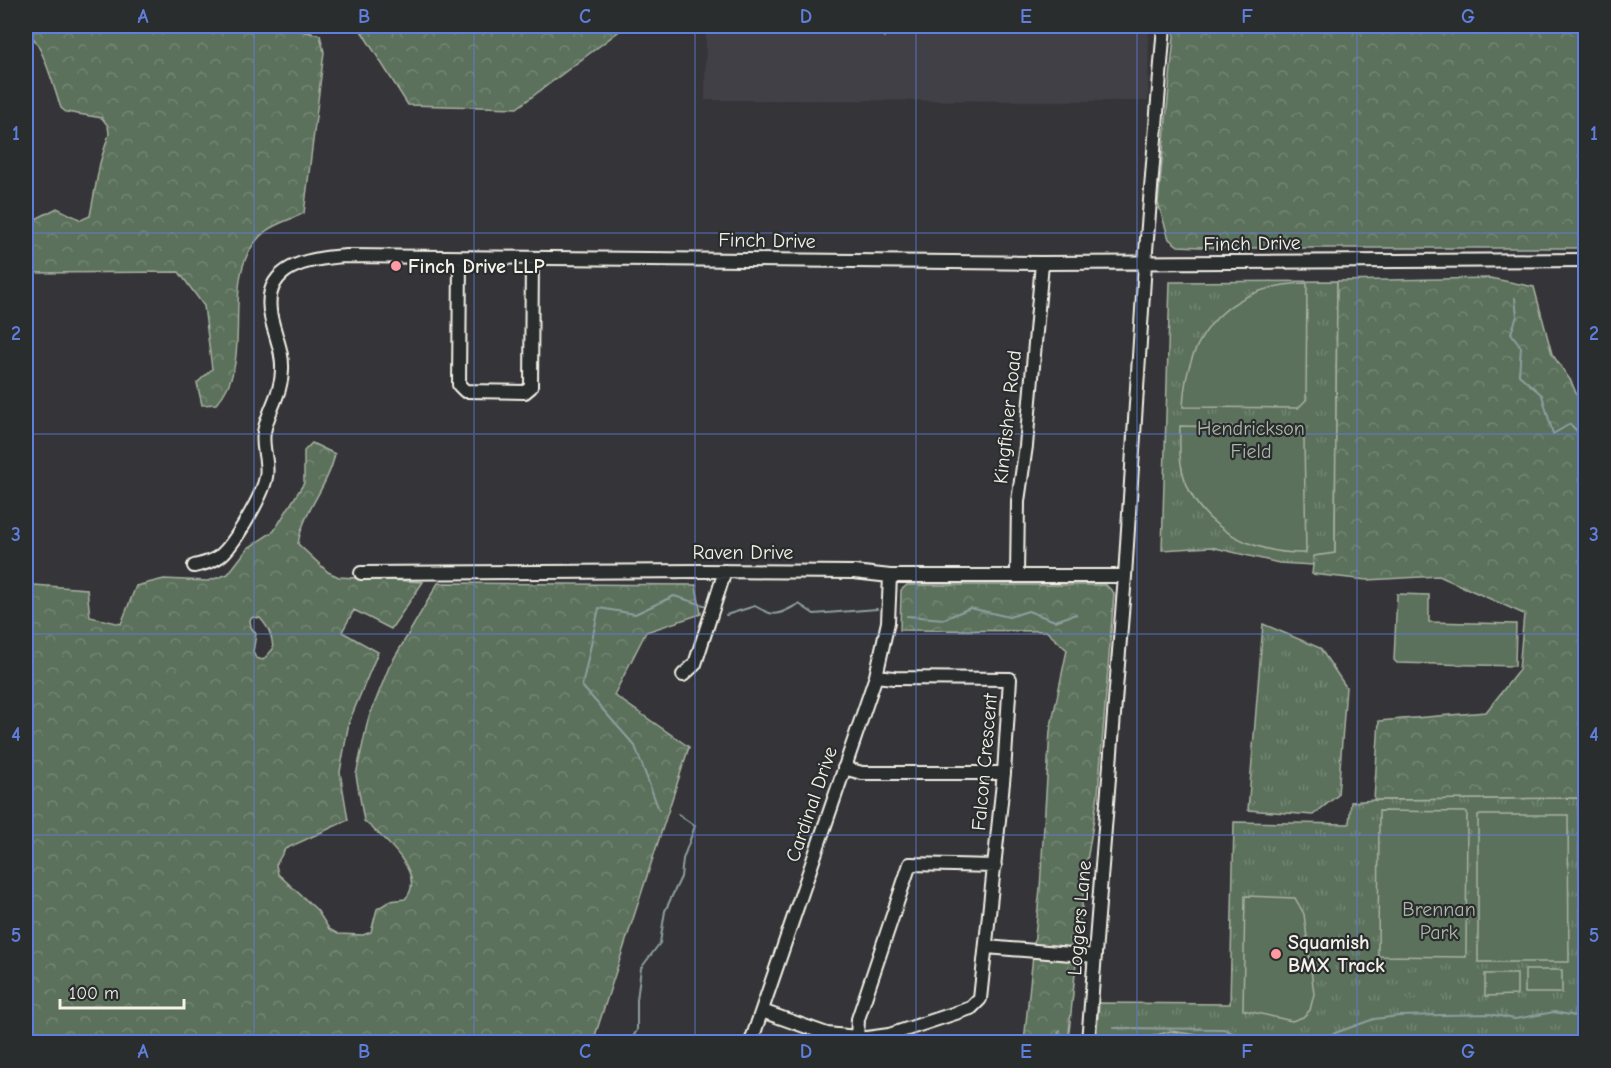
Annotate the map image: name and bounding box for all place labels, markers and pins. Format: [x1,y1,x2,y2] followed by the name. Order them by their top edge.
[408,255,544,278] place label: Finch Drive LLP
[389,259,403,273] marker: Finch Drive LLP
[1288,931,1385,977] place label: Squamish BMX Track
[1269,947,1283,961] marker: Squamish BMX Track

